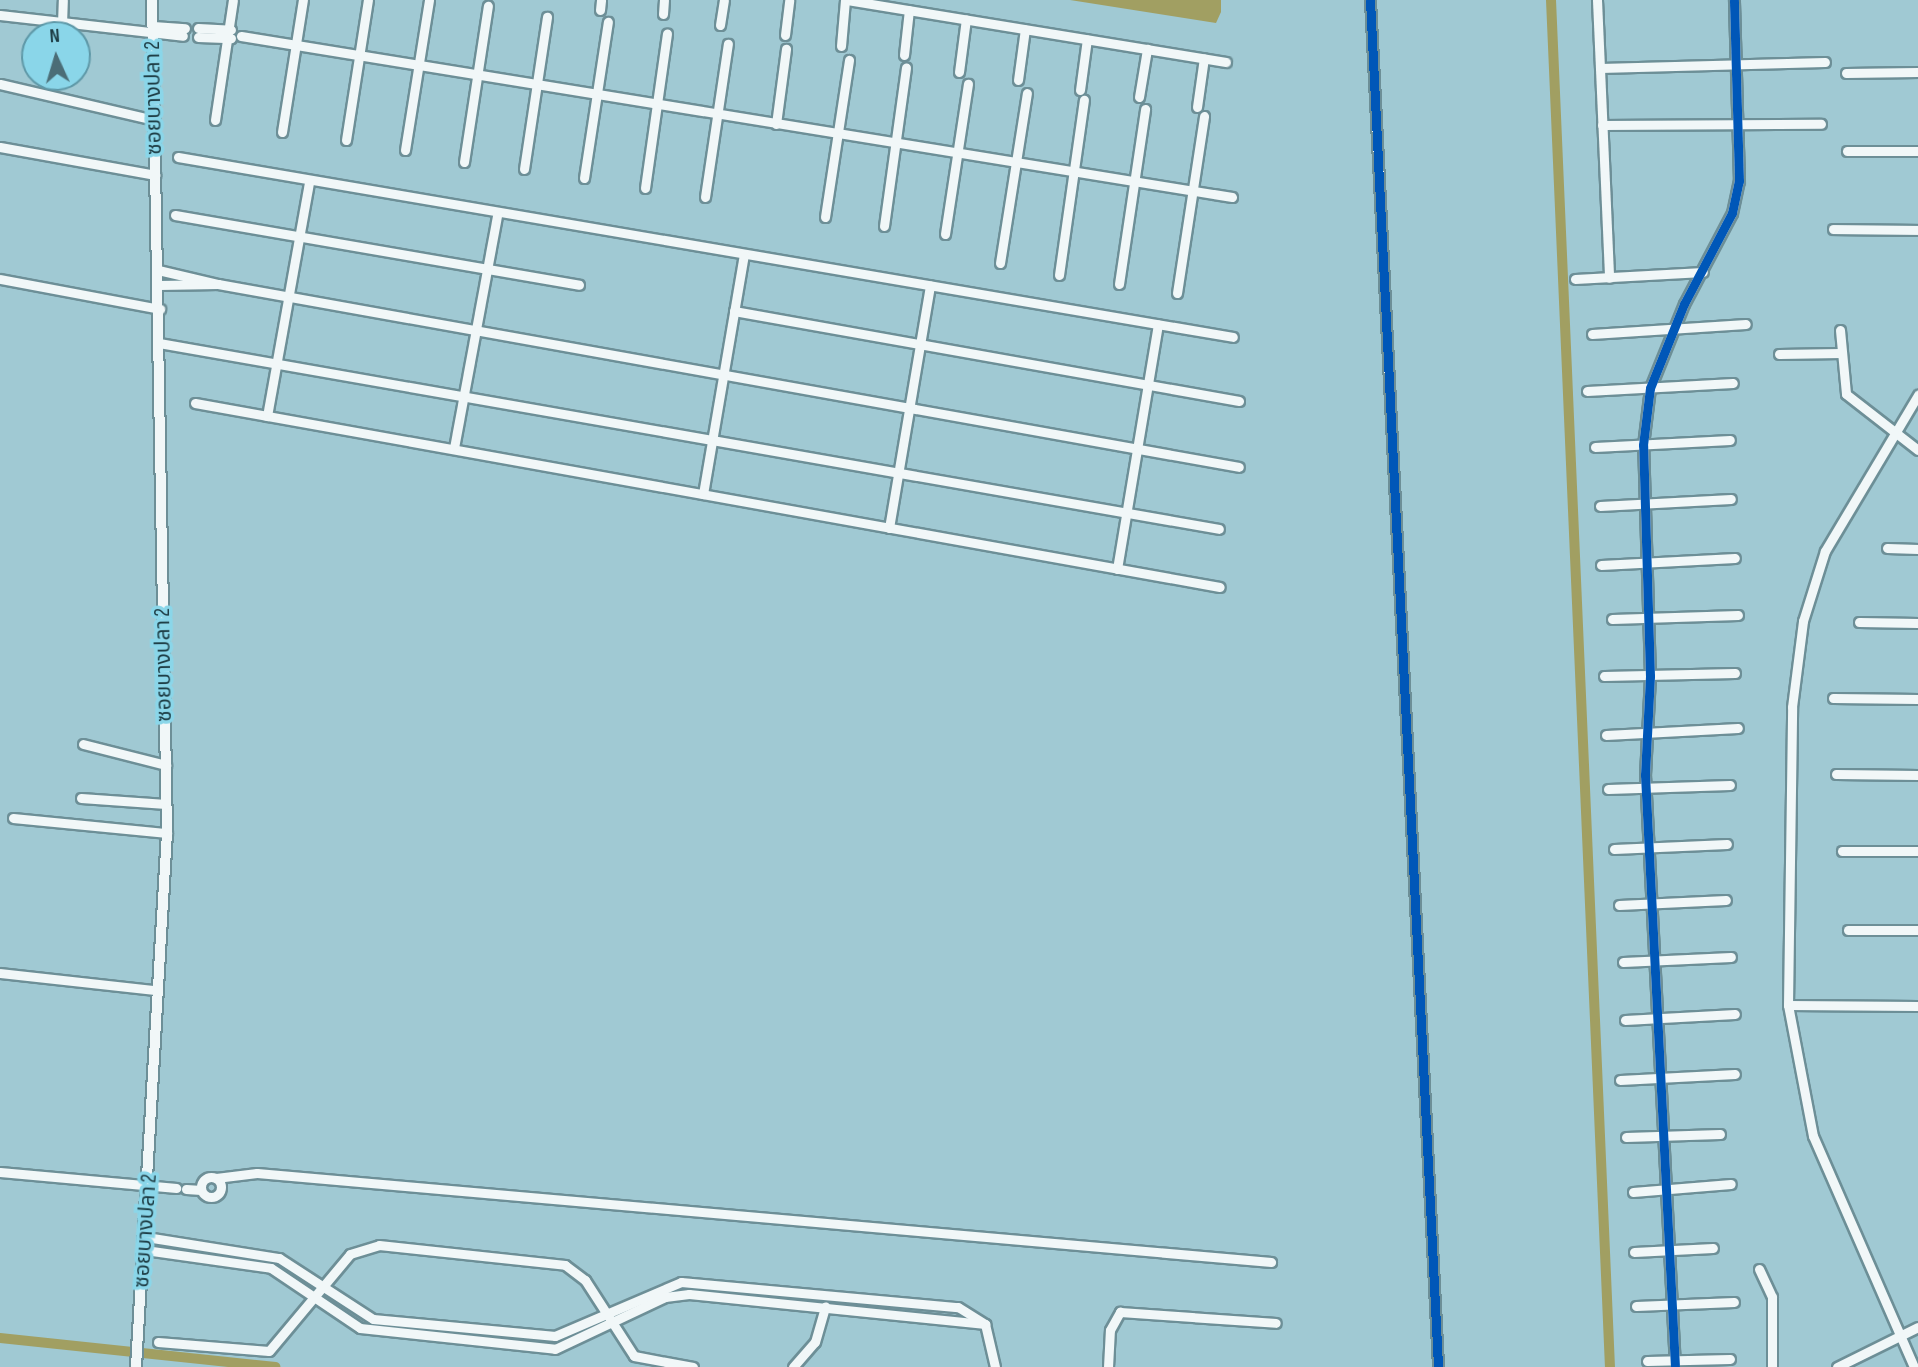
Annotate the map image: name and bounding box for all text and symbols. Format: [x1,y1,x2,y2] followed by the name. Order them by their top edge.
[21,21,91,91] north arrow
[49,25,61,48] text: N
[140,41,168,155] street label: ซอยบางปลา 2
[150,608,178,722] street label: ซอยบางปลา 2
[129,1173,163,1289] street label: ซอยบางปลา 2

